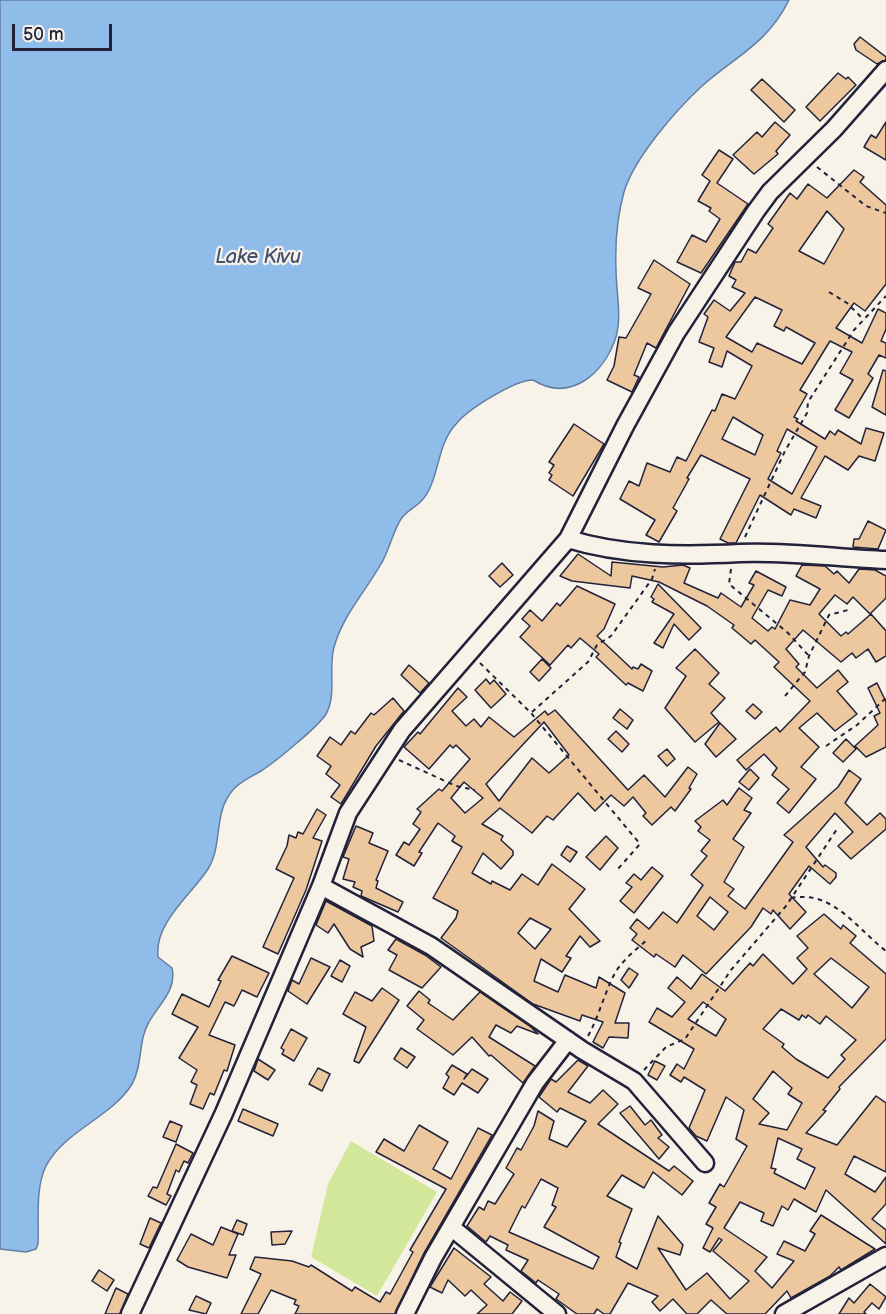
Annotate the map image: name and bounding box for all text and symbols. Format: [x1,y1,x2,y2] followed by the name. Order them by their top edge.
[15,12,116,50] scale bar
[23,24,64,45] text: 50 m
[215,246,301,270] water label: Lake Kivu

